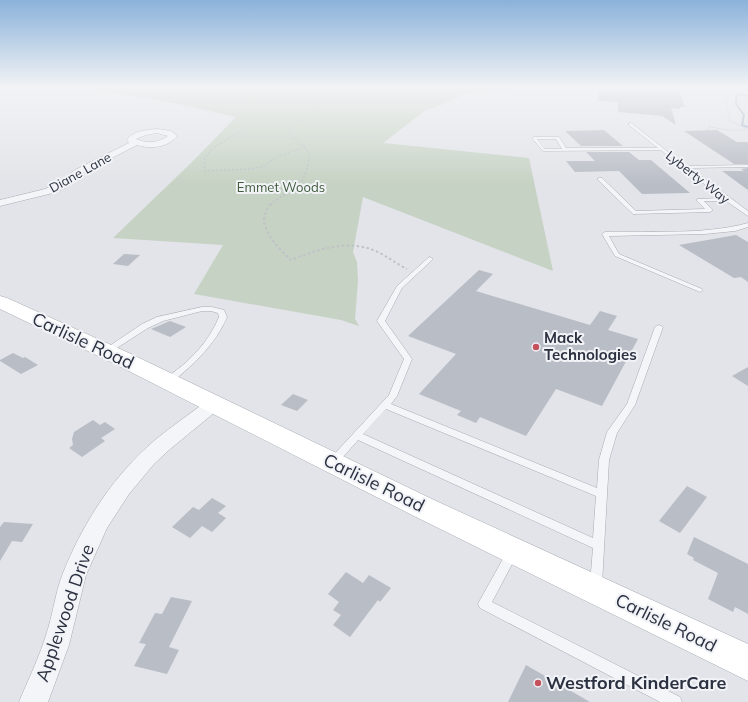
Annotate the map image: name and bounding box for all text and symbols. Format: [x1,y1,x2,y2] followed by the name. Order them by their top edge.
[663,147,733,207] street label: Lyberty Way
[46,148,114,196] street label: Diane Lane
[237,179,325,195] park label: Emmet Woods
[29,307,138,374] street label: Carlisle Road
[544,328,637,364] place label: Mack Technologies
[531,342,541,352] marker: Mack Technologies
[320,448,429,517] street label: Carlisle Road
[30,541,99,685] street label: Applewood Drive
[612,588,721,657] street label: Carlisle Road
[546,671,726,694] place label: Westford KinderCare
[533,678,543,688] marker: Westford KinderCare

